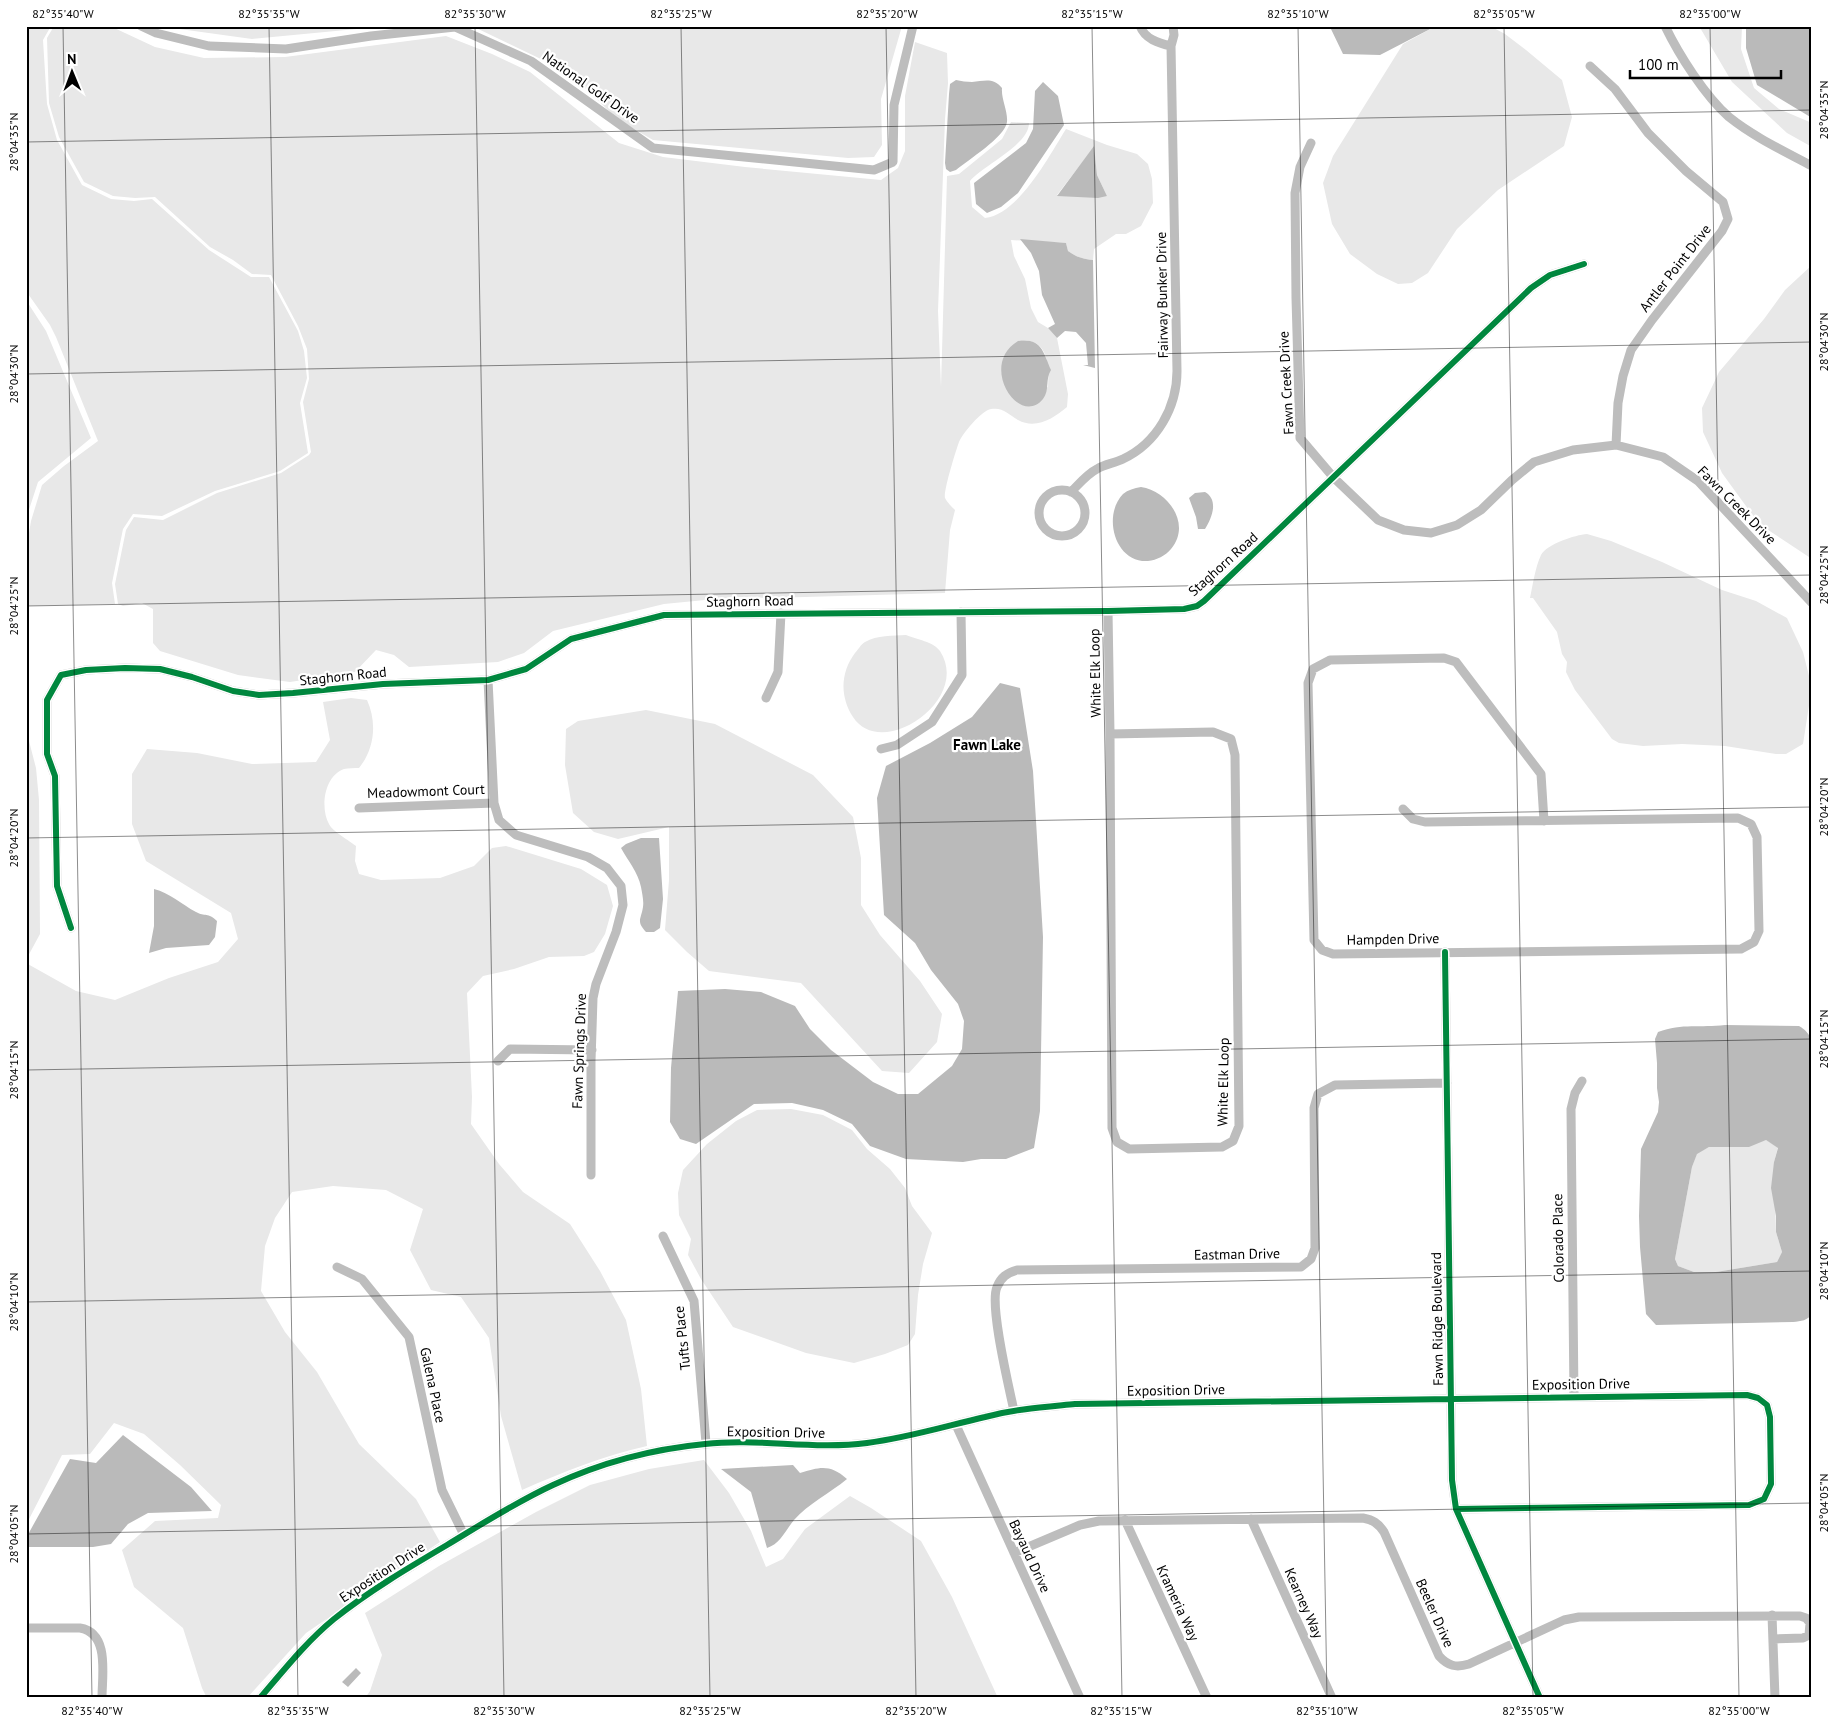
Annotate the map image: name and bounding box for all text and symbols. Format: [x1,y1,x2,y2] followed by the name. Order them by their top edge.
[32,6,94,21] text: 82°35'40"W
[238,6,300,21] text: 82°35'35"W
[444,6,506,21] text: 82°35'30"W
[650,6,712,21] text: 82°35'25"W
[856,6,918,21] text: 82°35'20"W
[1061,6,1123,21] text: 82°35'15"W
[1267,6,1329,21] text: 82°35'10"W
[1473,6,1535,21] text: 82°35'05"W
[1679,6,1741,21] text: 82°35'00"W
[539,47,643,127] street label: National Golf Drive
[48,48,98,98] north arrow
[1630,48,1782,80] scale bar
[67,50,77,68] text: N
[1638,55,1679,74] text: 100 m
[1816,80,1831,140] text: 28°04'35"N
[6,112,21,172] text: 28°04'35"N
[1635,221,1715,315] street label: Antler Point Drive
[1152,232,1172,358] street label: Fairway Bunker Drive
[1816,312,1831,372] text: 28°04'30"N
[1274,331,1298,435] street label: Fawn Creek Drive
[6,344,21,404] text: 28°04'30"N
[1694,462,1780,548] street label: Fawn Creek Drive
[1184,528,1262,600] street label: Staghorn Road
[1816,545,1831,605] text: 28°04'25"N
[6,576,21,636] text: 28°04'25"N
[706,591,794,611] street label: Staghorn Road
[1085,628,1105,718] street label: White Elk Loop
[298,662,388,690] street label: Staghorn Road
[953,735,1021,754] district label: Fawn Lake
[1816,777,1831,837] text: 28°04'20"N
[367,780,485,802] street label: Meadowmont Court
[6,808,21,868] text: 28°04'20"N
[1346,929,1440,949] street label: Hampden Drive
[568,993,590,1109] street label: Fawn Springs Drive
[1816,1009,1831,1069] text: 28°04'15"N
[1213,1037,1233,1127] street label: White Elk Loop
[6,1040,21,1100] text: 28°04'15"N
[1548,1193,1568,1283] street label: Colorado Place
[1816,1241,1831,1301] text: 28°04'10"N
[1194,1244,1280,1264] street label: Eastman Drive
[1427,1252,1447,1386] street label: Fawn Ridge Boulevard
[6,1272,21,1332] text: 28°04'10"N
[670,1305,694,1371] street label: Tufts Place
[416,1345,450,1425] street label: Galena Place
[1532,1374,1630,1394] street label: Exposition Drive
[1127,1380,1225,1400] street label: Exposition Drive
[727,1422,825,1442] street label: Exposition Drive
[1816,1473,1831,1533] text: 28°04'05"N
[6,1504,21,1564] text: 28°04'05"N
[1005,1516,1055,1596] street label: Bayaud Drive
[336,1538,428,1606] street label: Exposition Drive
[1153,1562,1204,1644] street label: Krameria Way
[1281,1565,1328,1641] street label: Kearney Way
[1412,1576,1458,1650] street label: Beeler Drive
[61,1703,123,1718] text: 82°35'40"W
[267,1703,329,1718] text: 82°35'35"W
[473,1703,535,1718] text: 82°35'30"W
[679,1703,741,1718] text: 82°35'25"W
[885,1703,947,1718] text: 82°35'20"W
[1090,1703,1152,1718] text: 82°35'15"W
[1296,1703,1358,1718] text: 82°35'10"W
[1502,1703,1564,1718] text: 82°35'05"W
[1708,1703,1770,1718] text: 82°35'00"W

